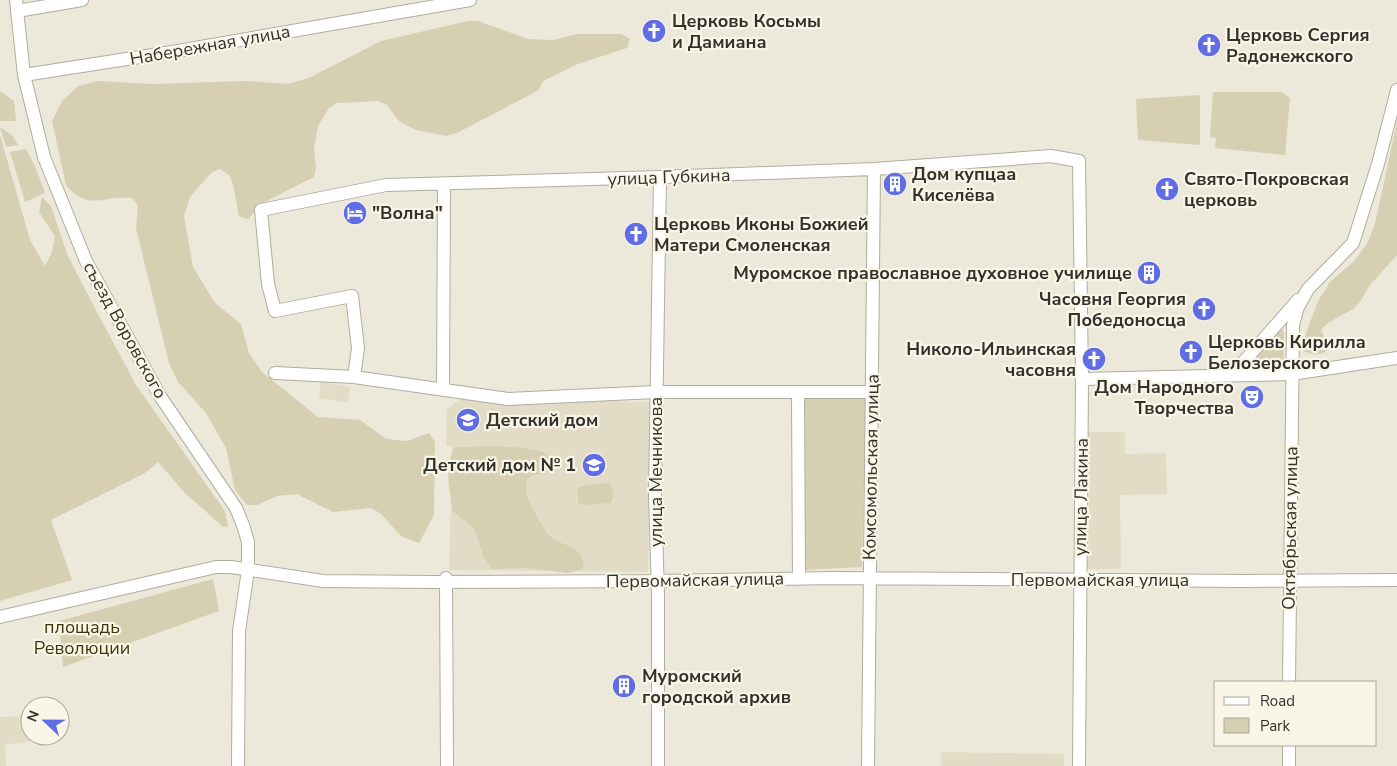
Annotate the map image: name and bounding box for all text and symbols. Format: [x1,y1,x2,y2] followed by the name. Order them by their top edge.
[672,9,821,54] place label: Церковь Косьмы и Дамиана
[641,18,667,44] church icon: Церковь Косьмы и Дамиана
[128,19,292,71] street label: Набережная улица
[1226,23,1370,68] place label: Церковь Сергия Радонежского
[1196,32,1222,58] church icon: Церковь Сергия Радонежского
[912,162,1016,207] place label: Дом купцаа Киселёва
[607,163,731,191] street label: улица Губкина
[1184,167,1349,212] place label: Свято-Покровская церковь
[882,171,908,197] building icon: Дом купцаа Киселёва
[1154,176,1180,202] church icon: Свято-Покровская церковь
[342,200,368,226] hotel icon: "Волна"
[372,201,443,225] place label: "Волна"
[654,212,869,257] place label: Церковь Иконы Божией Матери Смоленская
[623,221,649,247] church icon: Церковь Иконы Божией Матери Смоленская
[77,257,173,403] street label: съезд Воровского
[1136,260,1162,286] building icon: Муромское православное духовное училище
[733,261,1132,285] place label: Муромское православное духовное училище
[1039,287,1186,332] place label: Часовня Георгия Победоносца
[1191,296,1217,322] church icon: Часовня Георгия Победоносца
[1208,330,1366,375] place label: Церковь Кирилла Белозерского
[906,337,1076,382] place label: Николо-Ильинская часовня
[1178,339,1204,365] church icon: Церковь Кирилла Белозерского
[1081,346,1107,372] church icon: Николо-Ильинская часовня
[857,374,885,560] street label: Комсомольская улица
[1095,375,1234,420] place label: Дом Народного Творчества
[1239,384,1265,410] theatre icon: Дом Народного Творчества
[644,397,668,547] street label: улица Мечникова
[455,407,481,433] school or university icon: Детский дом
[486,408,598,432] place label: Детский дом
[1068,438,1094,556] street label: улица Лакина
[1277,446,1303,610] street label: Октябрьская улица
[581,452,607,478] school or university icon: Детский дом № 1
[423,453,576,477] place label: Детский дом № 1
[606,566,784,594] street label: Первомайская улица
[1011,568,1189,592] street label: Первомайская улица
[34,615,130,660] park label: площадь Революции
[642,664,791,709] place label: Муромский городской архив
[611,673,637,699] building icon: Муромский городской архив
[1214,681,1377,746] legend
[1260,691,1295,711] text: Road
[20,696,70,746] north arrow
[23,708,44,725] text: N
[1260,716,1290,736] text: Park

